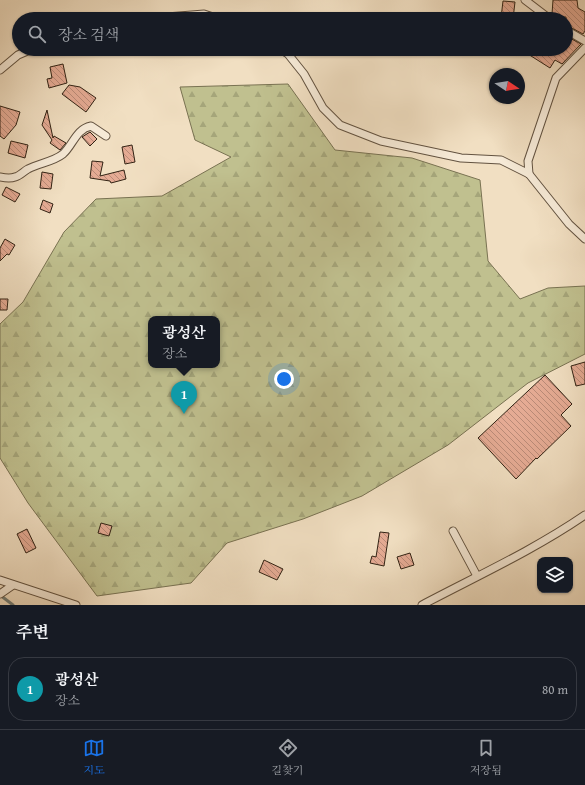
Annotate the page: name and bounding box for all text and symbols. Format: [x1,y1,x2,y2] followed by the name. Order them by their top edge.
[12,12,573,56] search box
[26,23,48,45] icon: search
[58,24,119,45] text: 장소 검색
[489,68,525,104] north arrow
[148,316,220,368] popup
[162,322,206,343] text: 광성산
[162,344,187,363] text: 장소
[274,369,294,389] your location
[171,381,197,414] pin: 1
[537,557,573,593] map controls
[537,557,573,593] button: layers
[16,619,49,644] text: 주변
[55,669,98,690] text: 광성산
[27,680,33,699] text: 1
[542,680,568,699] text: 80 m
[55,691,80,710] text: 장소
[83,737,105,778] tab: 지도
[272,737,304,778] tab: 길찾기
[470,737,502,778] tab: 저장됨

